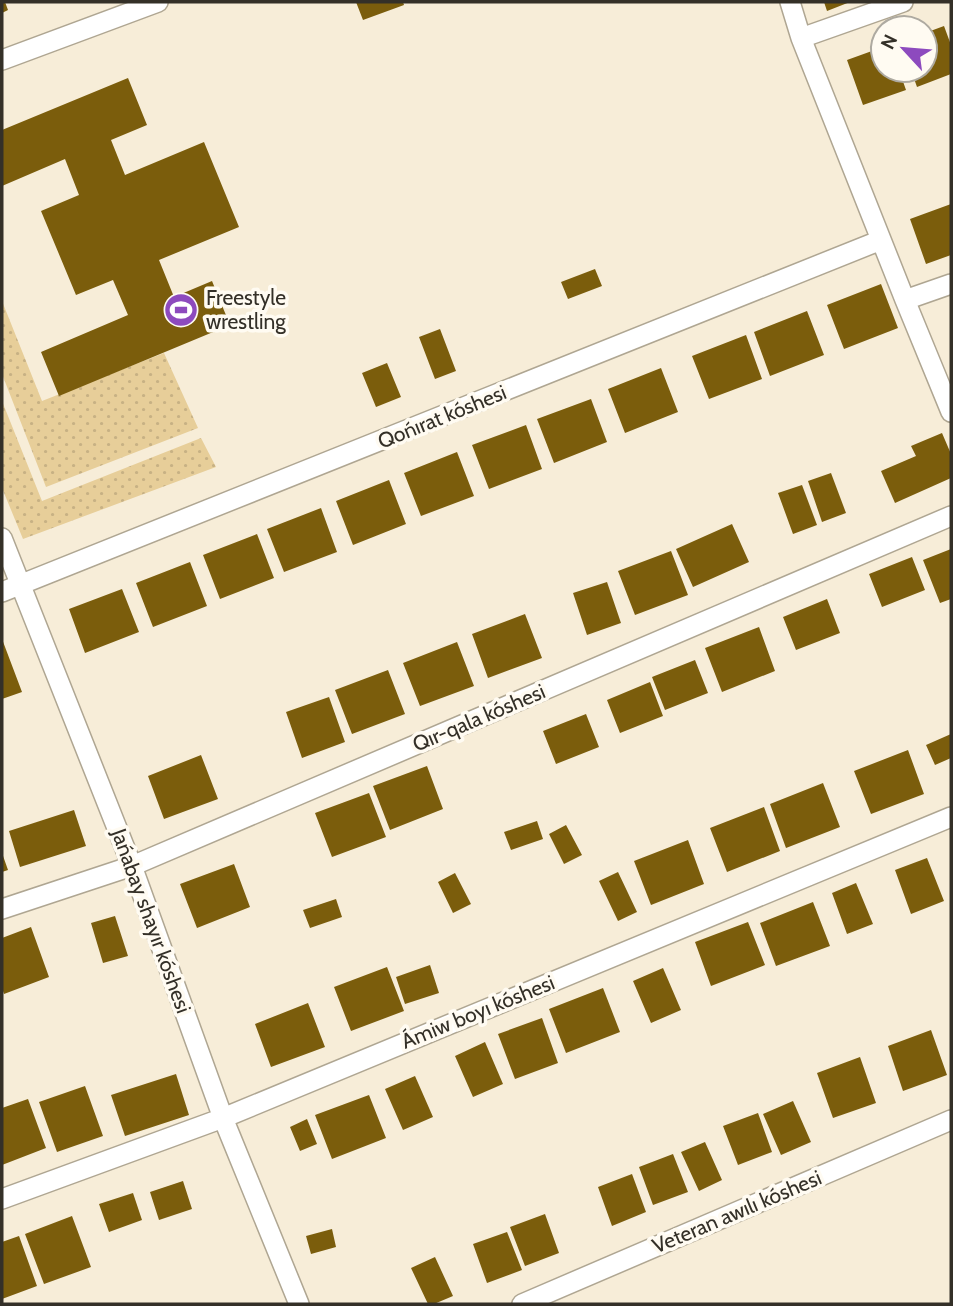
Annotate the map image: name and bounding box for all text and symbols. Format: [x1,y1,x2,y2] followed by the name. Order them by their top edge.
[869,14,939,84] north arrow
[876,31,902,53] text: N
[206,285,286,334] place label: Freestyle wrestling
[162,291,200,329] sports icon: Freestyle wrestling
[374,379,510,454] street label: Qońırat kóshesi
[409,678,549,757] street label: Qır-qala kóshesi
[106,824,196,1016] street label: Jańabay shayır kóshesi
[398,969,558,1054] street label: Ámiw boyı kóshesi
[649,1165,825,1258] street label: Veteran awılı kóshesi

